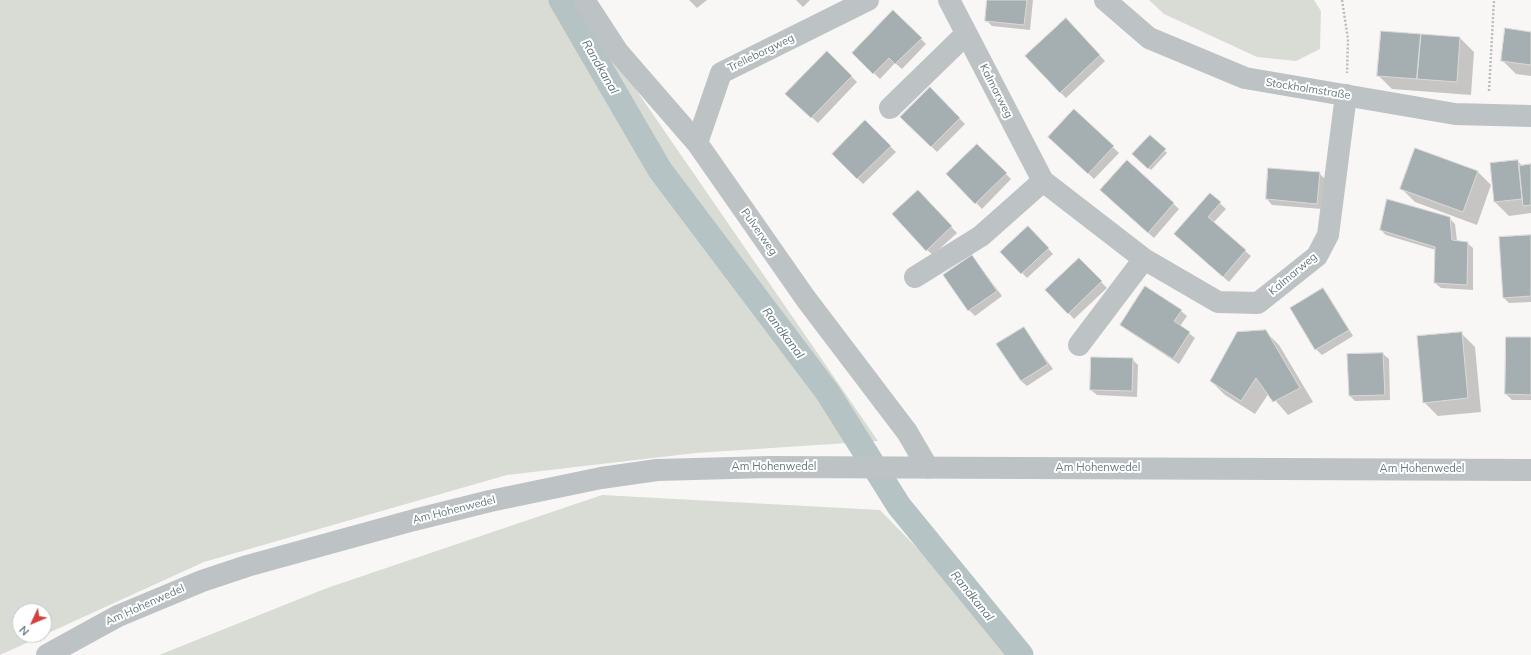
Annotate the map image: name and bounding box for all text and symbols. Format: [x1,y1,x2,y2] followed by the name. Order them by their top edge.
[726,31,796,75] street label: Trelleborgweg
[579,37,621,97] water label: Randkanal
[977,62,1015,120] street label: Kalmarweg
[1265,76,1351,102] street label: Stockholmstraße
[738,206,780,258] street label: Pulverweg
[1266,250,1320,298] street label: Kalmarweg
[759,305,807,361] water label: Randkanal
[732,460,816,474] street label: Am Hohenwedel
[1056,461,1140,475] street label: Am Hohenwedel
[1380,462,1464,476] street label: Am Hohenwedel
[411,493,497,527] street label: Am Hohenwedel
[947,568,997,624] water label: Randkanal
[104,582,186,628] street label: Am Hohenwedel
[12,603,52,643] north arrow
[16,623,32,638] text: N

